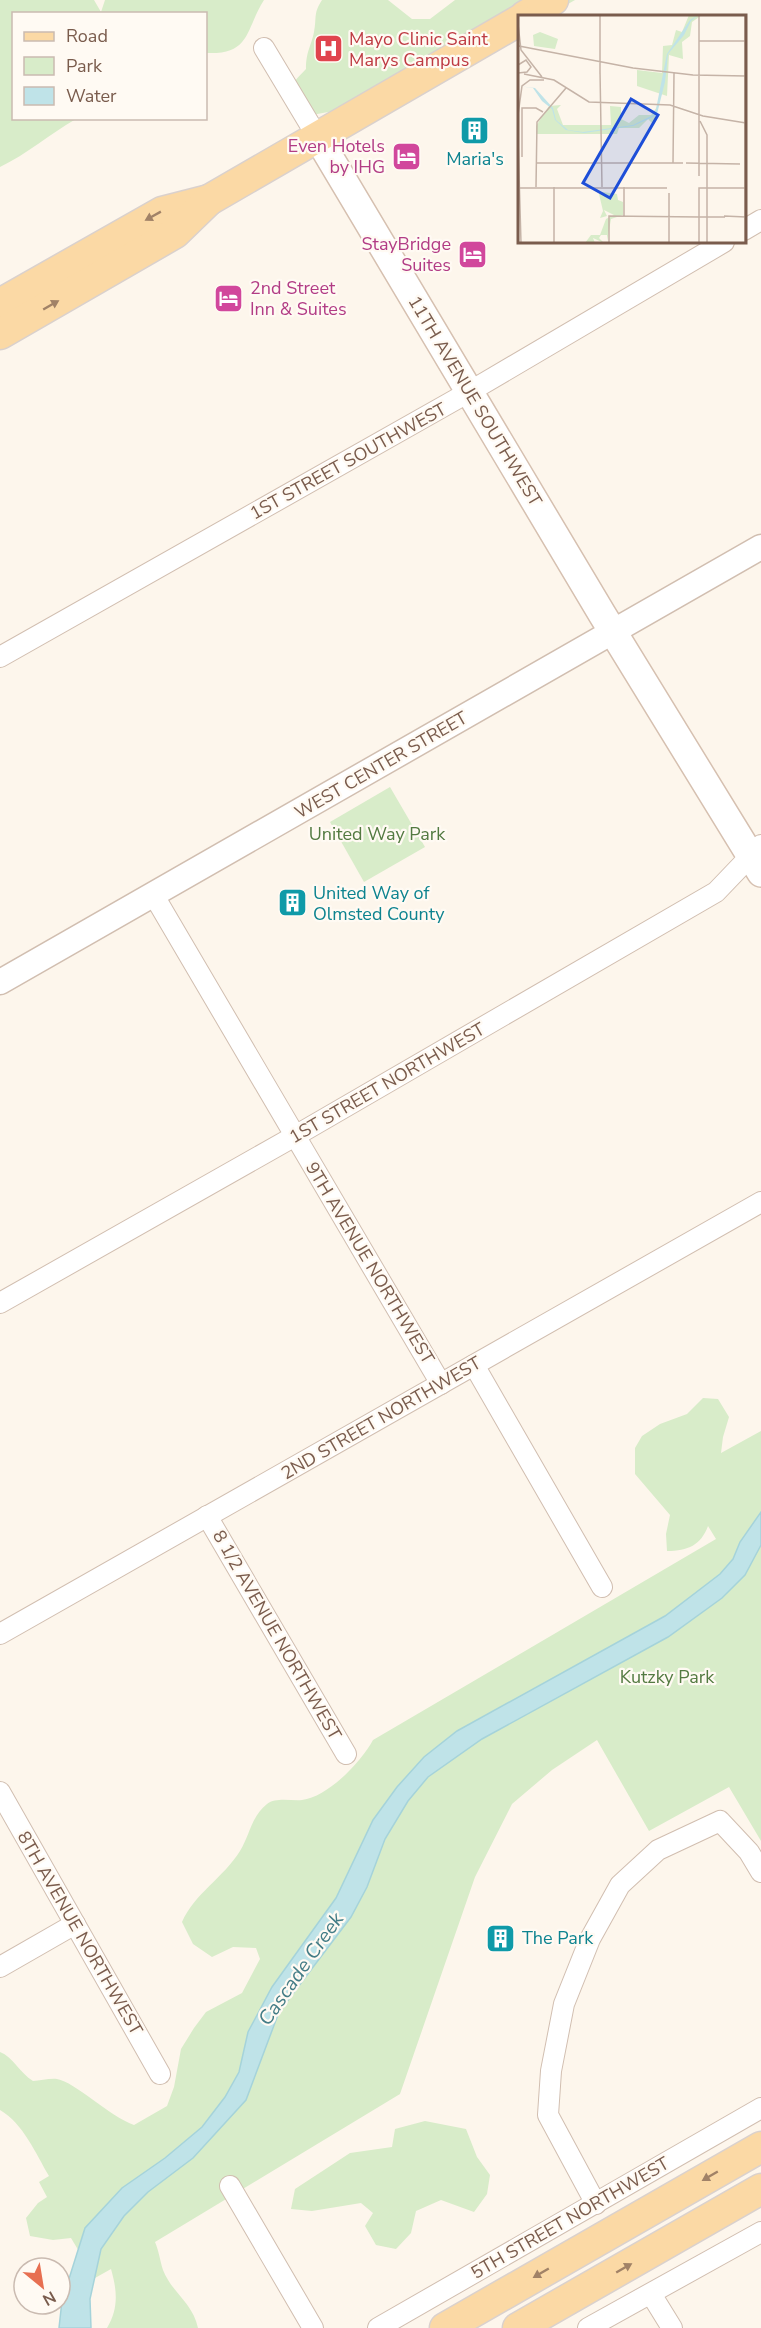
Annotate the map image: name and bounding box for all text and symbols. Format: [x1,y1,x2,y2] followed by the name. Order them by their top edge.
[12,12,207,120] legend
[518,15,746,243] inset map
[66,24,108,48] text: Road
[349,27,489,72] place label: Mayo Clinic Saint Marys Campus
[312,33,344,65] hospital icon: Mayo Clinic Saint Marys Campus
[66,54,103,78] text: Park
[66,84,117,108] text: Water
[459,114,491,146] building icon: Maria's
[288,134,385,179] place label: Even Hotels by IHG
[390,140,422,172] hotel icon: Even Hotels by IHG
[446,147,504,171] place label: Maria's
[145,211,162,221] one-way arrow
[362,232,451,277] place label: StayBridge Suites
[456,238,488,270] hotel icon: StayBridge Suites
[250,276,347,321] place label: 2nd Street Inn & Suites
[213,282,245,314] hotel icon: 2nd Street Inn & Suites
[402,291,548,511] street label: 11TH AVENUE SOUTHWEST
[43,299,59,310] one-way arrow
[245,397,451,525] street label: 1ST STREET SOUTHWEST
[290,706,472,824] street label: WEST CENTER STREET
[309,822,446,846] park label: United Way Park
[313,881,445,926] place label: United Way of Olmsted County
[276,887,308,919] building icon: United Way of Olmsted County
[285,1017,489,1149] street label: 1ST STREET NORTHWEST
[300,1158,440,1369] street label: 9TH AVENUE NORTHWEST
[277,1351,485,1485] street label: 2ND STREET NORTHWEST
[207,1526,347,1744] street label: 8 1/2 AVENUE NORTHWEST
[620,1665,715,1689] park label: Kutzky Park
[12,1827,148,2039] street label: 8TH AVENUE NORTHWEST
[252,1906,351,2031] water label: Cascade Creek
[485,1922,517,1954] building icon: The Park
[522,1926,594,1950] place label: The Park
[467,2151,674,2285] street label: 5TH STREET NORTHWEST
[702,2171,718,2182] one-way arrow
[12,2256,72,2316] north arrow
[616,2263,633,2273] one-way arrow
[532,2268,549,2278] one-way arrow
[38,2286,60,2311] text: N

